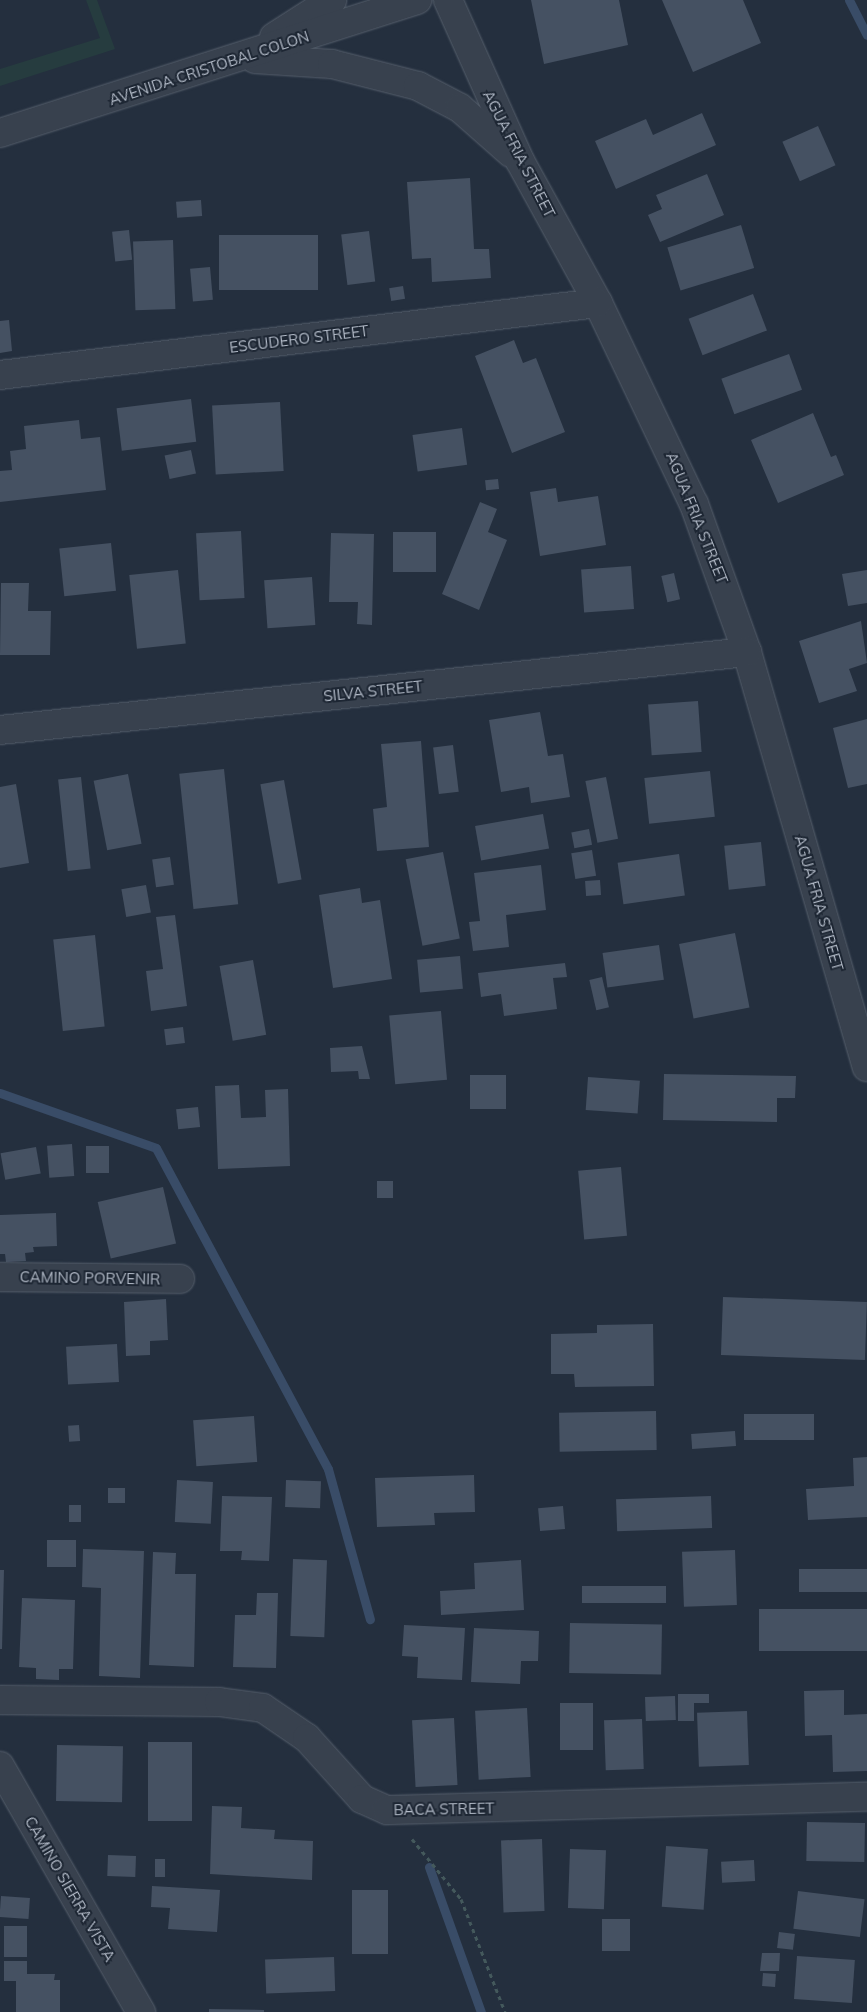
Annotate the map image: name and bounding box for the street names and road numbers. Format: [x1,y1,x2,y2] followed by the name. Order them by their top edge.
[107,27,311,109] street label: AVENIDA CRISTOBAL COLON
[479,87,559,221] street label: AGUA FRIA STREET
[228,322,370,356] street label: ESCUDERO STREET
[662,450,732,586] street label: AGUA FRIA STREET
[323,677,423,705] street label: SILVA STREET
[791,833,847,973] street label: AGUA FRIA STREET
[20,1268,160,1288] street label: CAMINO PORVENIR
[393,1799,495,1819] street label: BACA STREET
[21,1813,119,1965] street label: CAMINO SIERRA VISTA

